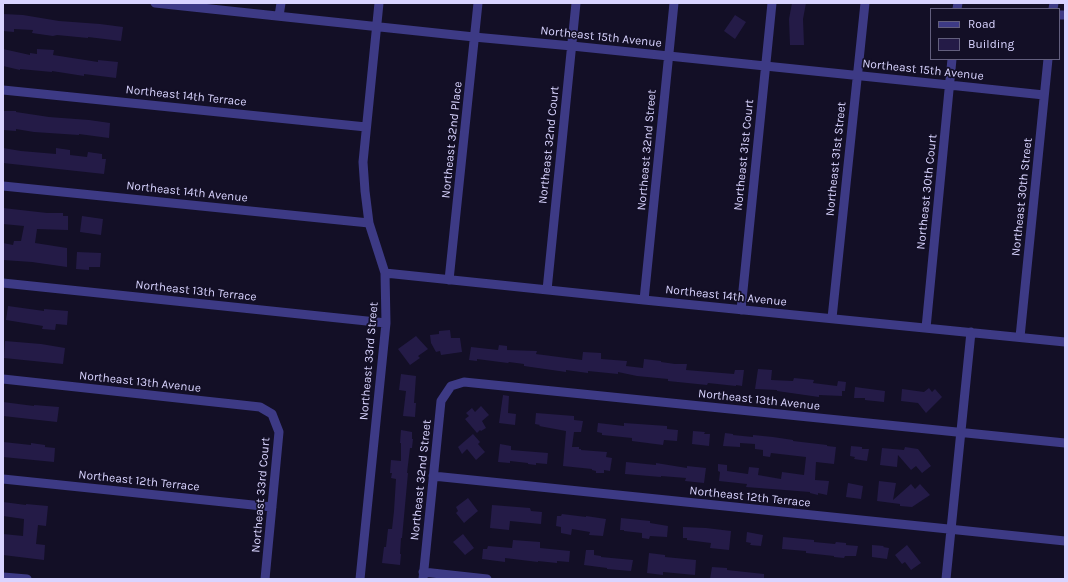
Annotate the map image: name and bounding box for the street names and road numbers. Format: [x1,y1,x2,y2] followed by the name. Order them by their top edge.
[540,23,662,51] street label: Northeast 15th Avenue
[862,56,984,84] street label: Northeast 15th Avenue
[439,81,465,199] street label: Northeast 32nd Place
[125,82,247,110] street label: Northeast 14th Terrace
[536,85,562,205] street label: Northeast 32nd Court
[635,89,659,211] street label: Northeast 32nd Street
[731,99,757,211] street label: Northeast 31st Court
[823,101,849,217] street label: Northeast 31st Street
[914,133,940,251] street label: Northeast 30th Court
[1009,137,1035,257] street label: Northeast 30th Street
[126,178,248,206] street label: Northeast 14th Avenue
[135,277,257,305] street label: Northeast 13th Terrace
[665,282,787,310] street label: Northeast 14th Avenue
[357,301,381,421] street label: Northeast 33rd Street
[78,368,202,396] street label: Northeast 13th Avenue
[697,386,821,414] street label: Northeast 13th Avenue
[407,419,435,541] street label: Northeast 32nd Street
[249,437,273,553] street label: Northeast 33rd Court
[78,467,200,495] street label: Northeast 12th Terrace
[689,483,811,511] street label: Northeast 12th Terrace

